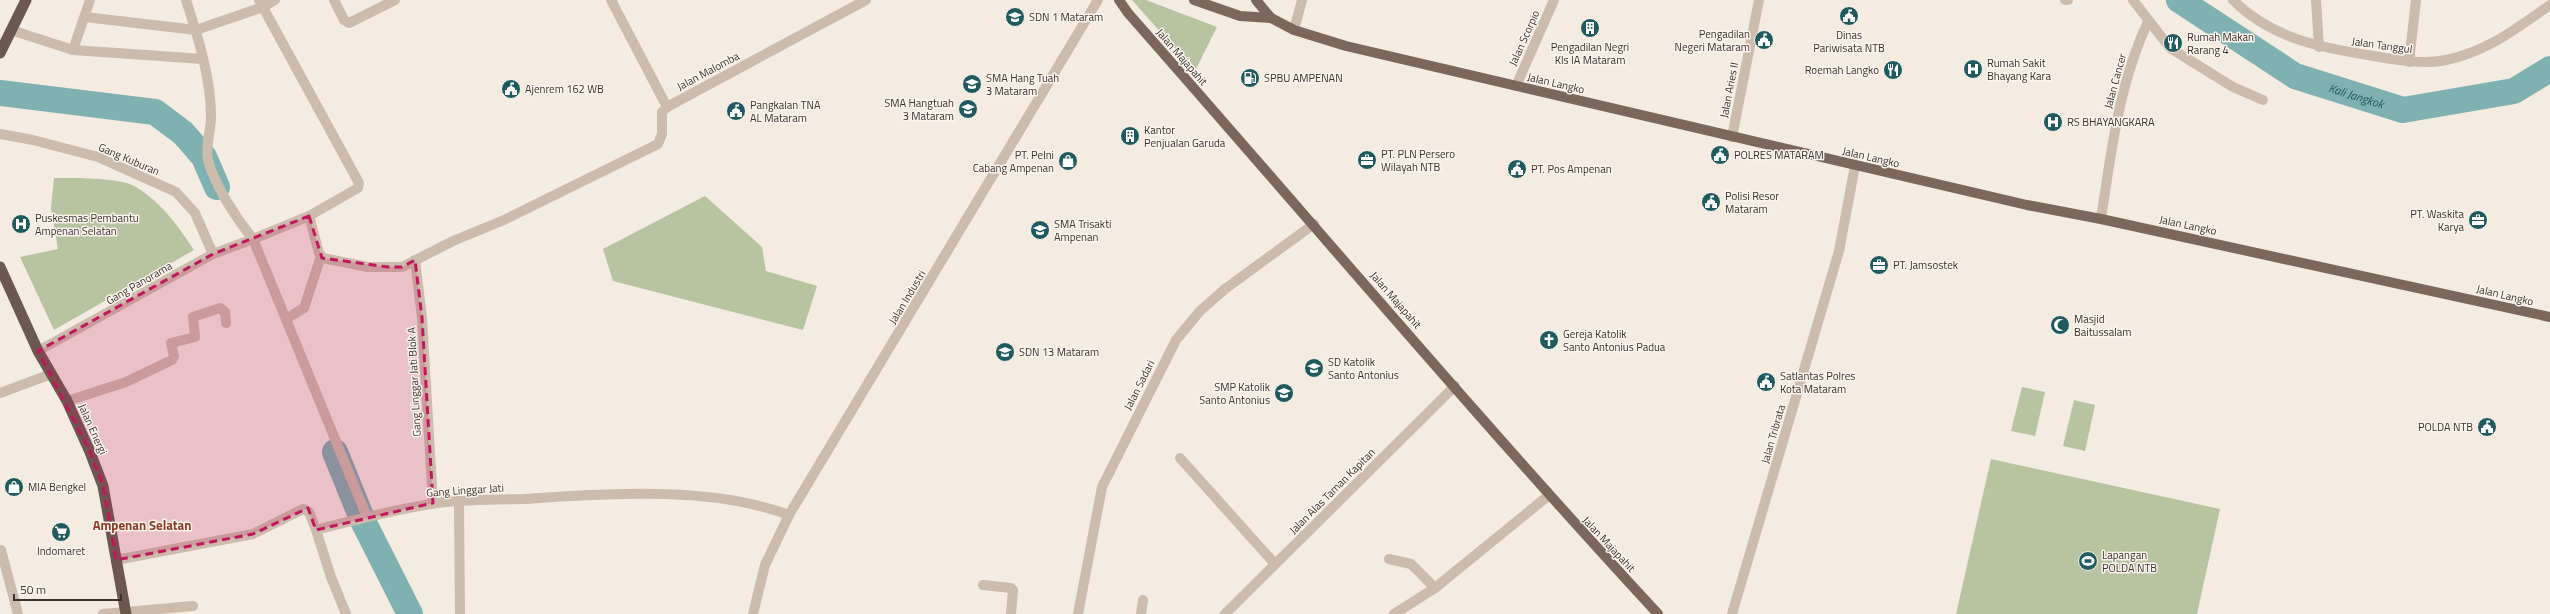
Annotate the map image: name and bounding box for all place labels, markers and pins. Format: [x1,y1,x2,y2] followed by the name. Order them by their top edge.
[1838,5,1860,27] public building icon: Dinas Pariwisata NTB
[1004,6,1026,28] school or university icon: SDN 1 Mataram
[1029,9,1103,25] place label: SDN 1 Mataram
[1579,17,1601,39] building icon: Pengadilan Negri Kls IA Mataram
[1675,26,1750,55] place label: Pengadilan Negeri Mataram
[1813,27,1885,56] place label: Dinas Pariwisata NTB
[1753,29,1775,51] public building icon: Pengadilan Negeri Mataram
[2187,29,2254,58] place label: Rumah Makan Rarang 4
[2162,32,2184,54] restaurant icon: Rumah Makan Rarang 4
[1551,39,1629,68] place label: Pengadilan Negri Kls IA Mataram
[1987,55,2051,84] place label: Rumah Sakit Bhayang Kara
[1962,58,1984,80] hospital icon: Rumah Sakit Bhayang Kara
[1882,59,1904,81] restaurant icon: Roemah Langko
[1805,62,1879,78] place label: Roemah Langko
[1239,67,1261,89] fuel station icon: SPBU AMPENAN
[986,70,1059,99] place label: SMA Hang Tuah 3 Mataram
[1264,70,1343,86] place label: SPBU AMPENAN
[961,73,983,95] school or university icon: SMA Hang Tuah 3 Mataram
[500,78,522,100] public building icon: Ajenrem 162 WB
[525,81,604,97] place label: Ajenrem 162 WB
[884,95,954,124] place label: SMA Hangtuah 3 Mataram
[750,97,821,126] place label: Pangkalan TNA AL Mataram
[957,98,979,120] school or university icon: SMA Hangtuah 3 Mataram
[725,100,747,122] public building icon: Pangkalan TNA AL Mataram
[2042,111,2064,133] hospital icon: RS BHAYANGKARA
[2067,114,2155,130] place label: RS BHAYANGKARA
[1144,122,1226,151] place label: Kantor Penjualan Garuda
[1119,125,1141,147] building icon: Kantor Penjualan Garuda
[1709,144,1731,166] public building icon: POLRES MATARAM
[1381,146,1455,175] place label: PT. PLN Persero Wilayah NTB
[973,147,1054,176] place label: PT. Pelni Cabang Ampenan
[1734,147,1824,163] place label: POLRES MATARAM
[1356,149,1378,171] office icon: PT. PLN Persero Wilayah NTB
[1057,150,1079,172] shop icon: PT. Pelni Cabang Ampenan
[1506,158,1528,180] public building icon: PT. Pos Ampenan
[1531,161,1612,177] place label: PT. Pos Ampenan
[1725,188,1779,217] place label: Polisi Resor Mataram
[1700,191,1722,213] public building icon: Polisi Resor Mataram
[2410,206,2464,235] place label: PT. Waskita Karya
[2467,209,2489,231] office icon: PT. Waskita Karya
[35,210,139,239] place label: Puskesmas Pembantu Ampenan Selatan
[10,213,32,235] hospital icon: Puskesmas Pembantu Ampenan Selatan
[1054,216,1111,245] place label: SMA Trisakti Ampenan
[1029,219,1051,241] school or university icon: SMA Trisakti Ampenan
[1868,254,1890,276] office icon: PT. Jamsostek
[1893,257,1959,273] place label: PT. Jamsostek
[2074,311,2131,340] place label: Masjid Baitussalam
[2049,314,2071,336] mosque icon: Masjid Baitussalam
[1563,326,1666,355] place label: Gereja Katolik Santo Antonius Padua
[1538,329,1560,351] church icon: Gereja Katolik Santo Antonius Padua
[994,341,1016,363] school or university icon: SDN 13 Mataram
[1019,344,1099,360] place label: SDN 13 Mataram
[1328,354,1399,383] place label: SD Katolik Santo Antonius
[1303,357,1325,379] school or university icon: SD Katolik Santo Antonius
[1780,368,1855,397] place label: Satlantas Polres Kota Mataram
[1755,371,1777,393] public building icon: Satlantas Polres Kota Mataram
[1199,379,1271,408] place label: SMP Katolik Santo Antonius
[1273,382,1295,404] school or university icon: SMP Katolik Santo Antonius
[2476,416,2498,438] public building icon: POLDA NTB
[2418,419,2473,435] place label: POLDA NTB
[3,476,25,498] shop icon: MIA Bengkel
[28,479,86,495] place label: MIA Bengkel
[50,521,72,543] supermarket icon: Indomaret
[37,543,85,559] place label: Indomaret
[2102,547,2157,576] place label: Lapangan POLDA NTB
[2077,550,2099,572] sports icon: Lapangan POLDA NTB

